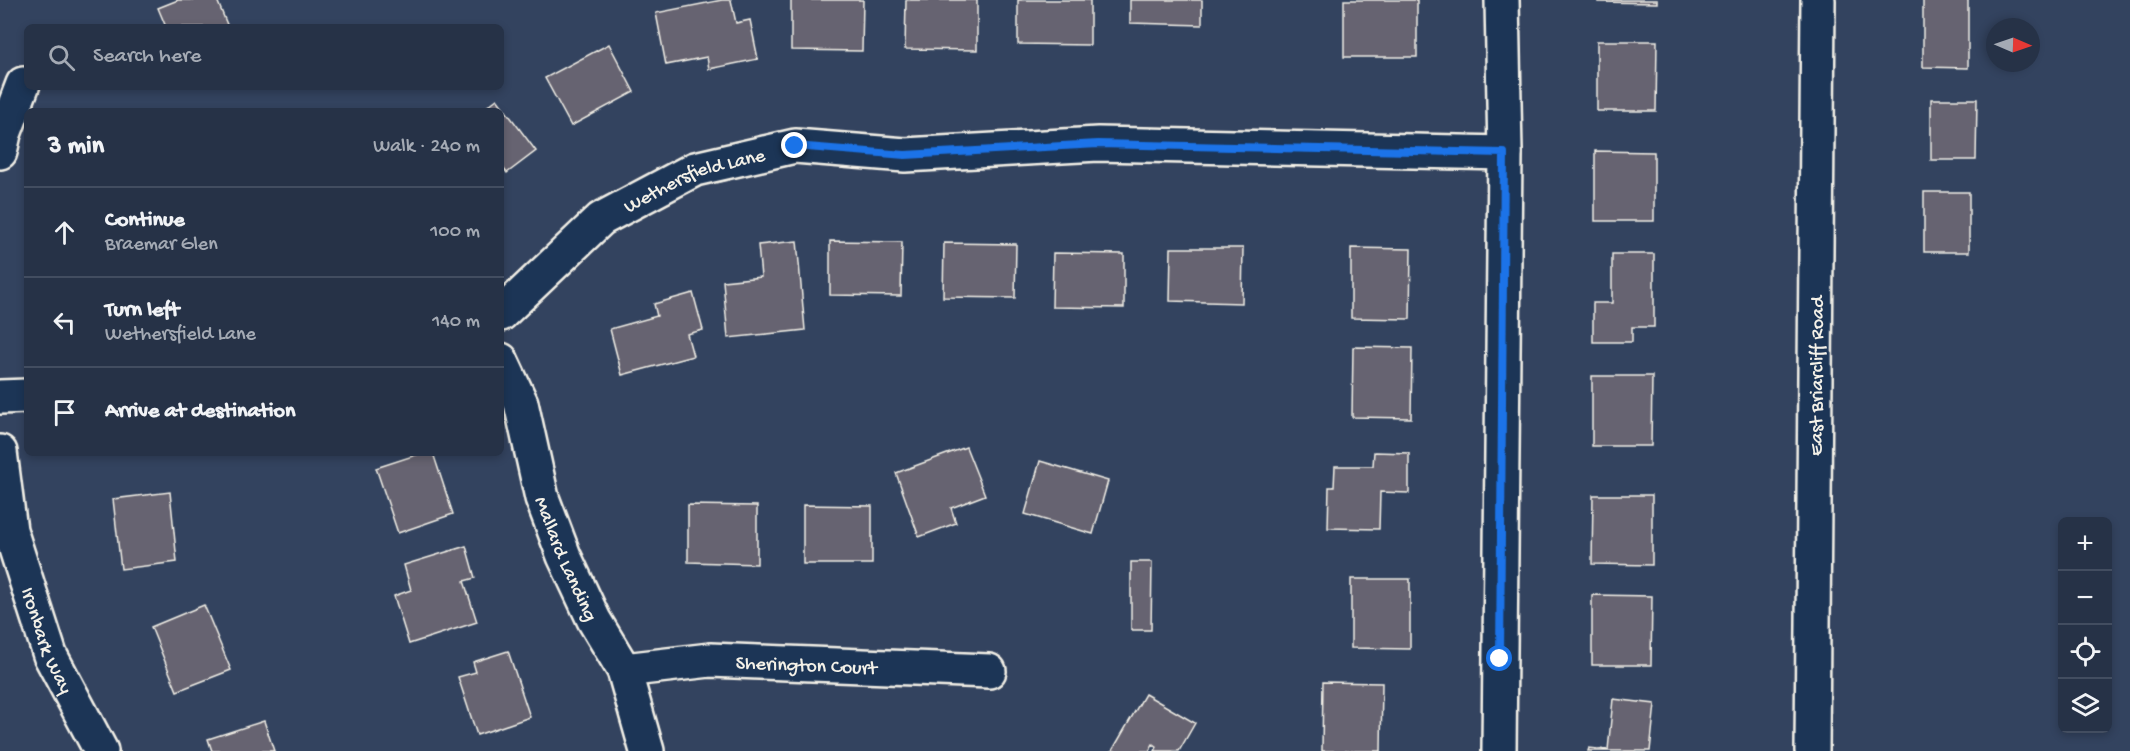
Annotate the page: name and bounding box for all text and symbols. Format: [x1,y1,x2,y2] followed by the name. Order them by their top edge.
[1986,18,2040,72] north arrow
[24,24,504,90] search box
[45,41,78,74] icon: search
[93,44,201,70] text: Search here
[48,132,104,163] text: 3 min
[781,132,807,158] route end
[373,136,480,159] text: Walk · 240 m
[621,145,768,220] street label: Wethersfield Lane
[105,208,185,234] text: Continue
[48,216,81,249] icon: ahead
[430,221,480,244] text: 100 m
[105,234,218,257] text: Braemar Glen
[1806,294,1831,456] street label: East Briarcliff Road
[105,298,179,324] text: Turn left
[48,306,81,339] icon: left
[432,311,480,334] text: 140 m
[105,324,256,347] text: Wethersfield Lane
[48,396,81,429] icon: arrive
[105,399,295,425] text: Arrive at destination
[527,494,601,626] street label: Mallard Landing
[2058,517,2112,733] map controls
[2058,517,2112,571] button: +
[2058,571,2112,625] button: −
[14,585,76,699] street label: Ironbark Way
[2058,625,2112,679] button: locate
[1486,645,1512,671] route start
[735,653,879,682] street label: Sherington Court
[2058,679,2112,733] button: layers

